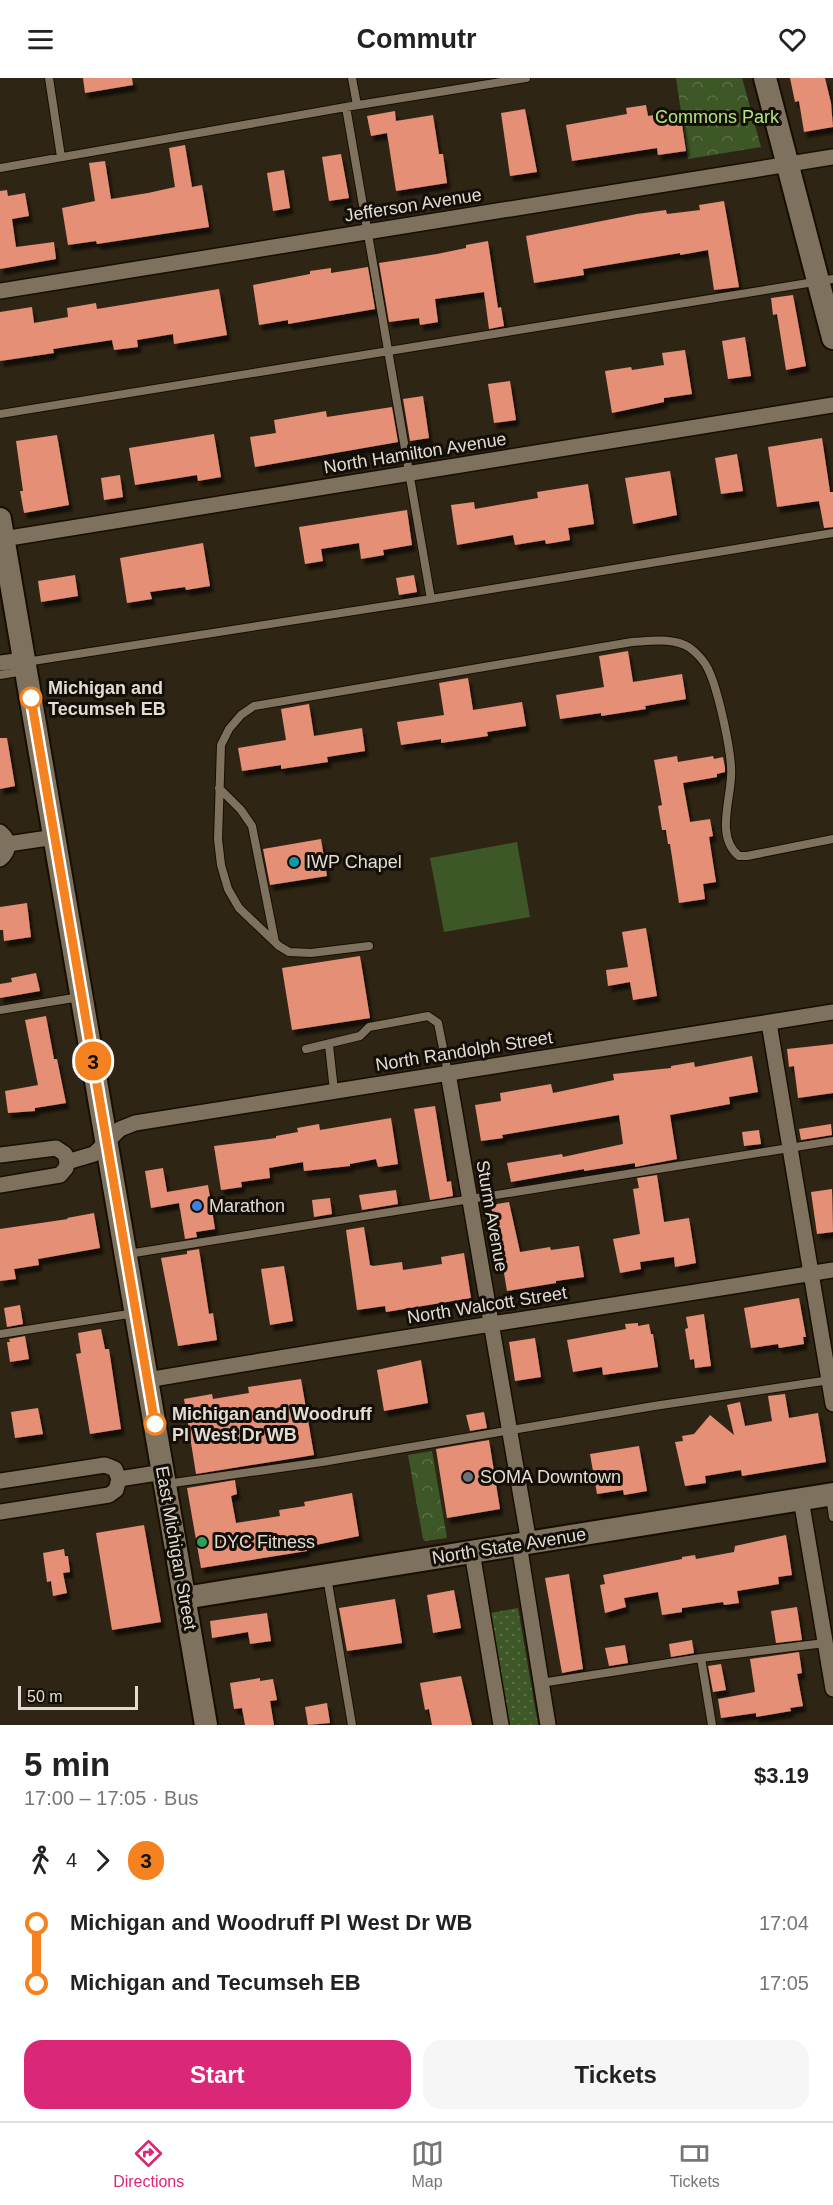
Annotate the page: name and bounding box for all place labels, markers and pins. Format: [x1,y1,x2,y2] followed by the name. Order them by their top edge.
[48,678,166,719] place label: Michigan and Tecumseh EB
[20,687,42,709] marker: Michigan and Tecumseh EB
[306,852,402,872] place label: IWP Chapel
[287,855,301,869] marker: IWP Chapel
[209,1196,285,1216] place label: Marathon
[190,1199,204,1213] marker: Marathon
[172,1404,373,1445] place label: Michigan and Woodruff Pl West Dr WB
[144,1413,166,1435] marker: Michigan and Woodruff Pl West Dr WB
[480,1467,621,1487] place label: SOMA Downtown
[461,1470,475,1484] marker: SOMA Downtown
[214,1532,315,1552] place label: DYC Fitness
[195,1535,209,1549] marker: DYC Fitness

